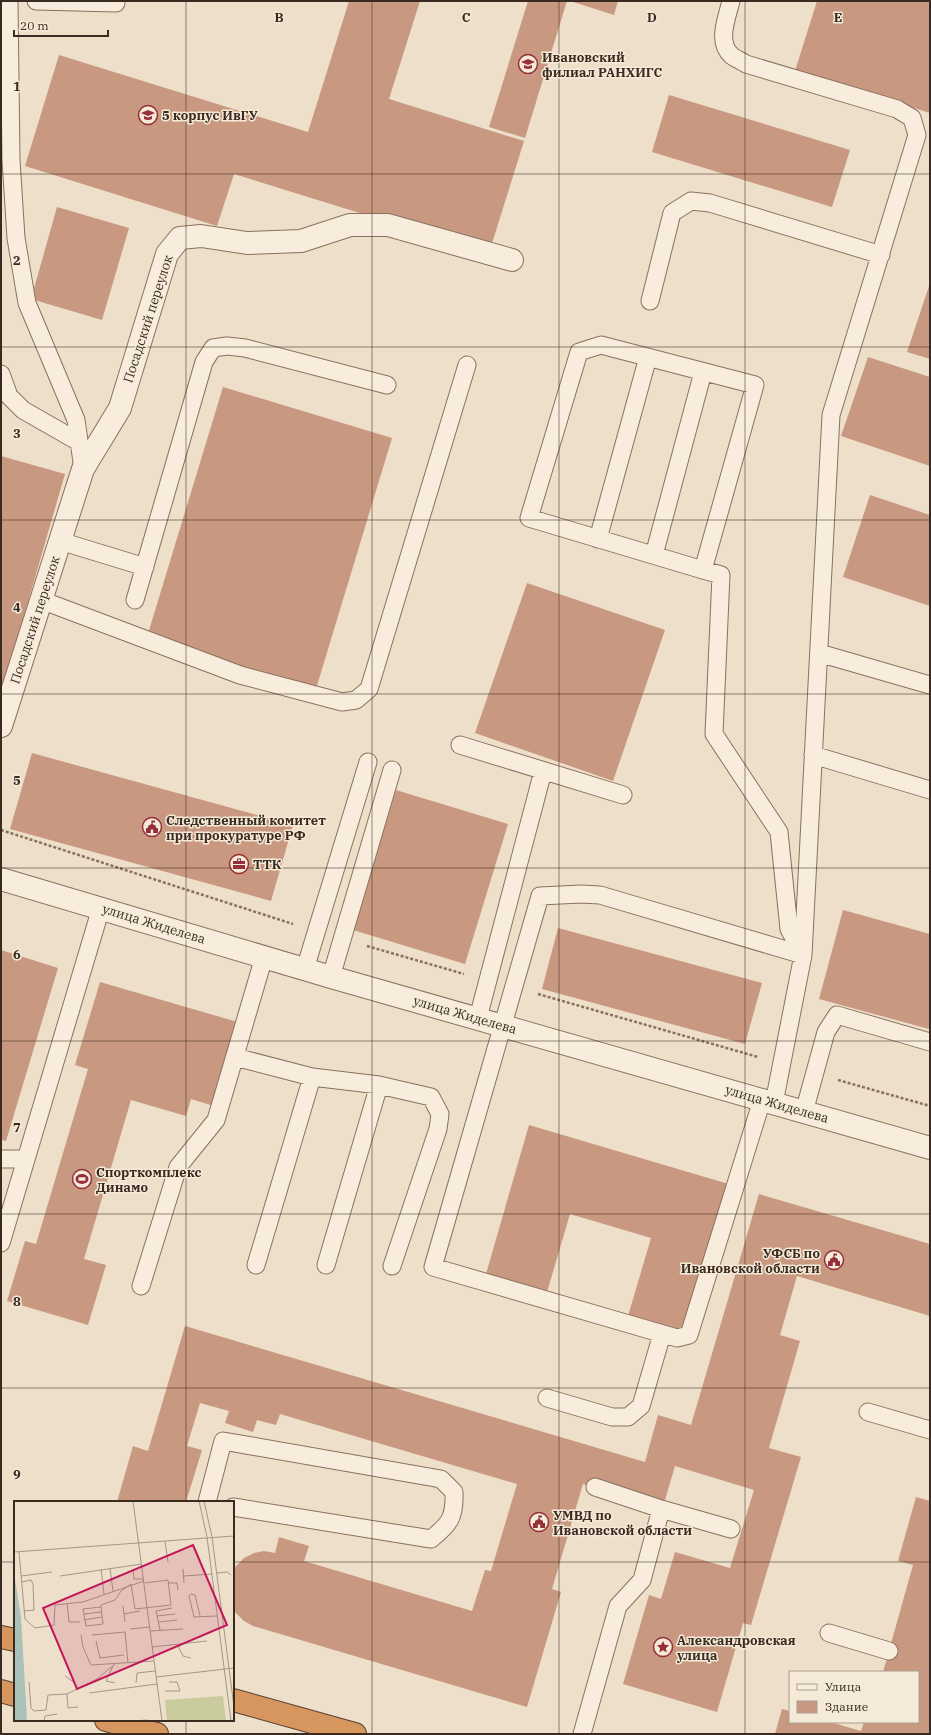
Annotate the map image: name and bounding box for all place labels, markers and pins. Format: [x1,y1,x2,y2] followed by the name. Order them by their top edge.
[542,49,662,81] place label: Ивановский филиал РАНХИГС
[517,53,539,75] school or university icon: Ивановский филиал РАНХИГС
[137,104,159,126] school or university icon: 5 корпус ИвГУ
[162,107,258,124] place label: 5 корпус ИвГУ
[166,812,326,844] place label: Следственный комитет при прокуратуре РФ
[141,816,163,838] public building icon: Следственный комитет при прокуратуре РФ
[228,853,250,875] office icon: ТТК
[253,856,282,873] place label: ТТК
[96,1164,202,1196] place label: Спорткомплекс Динамо
[71,1168,93,1190] sports icon: Спорткомплекс Динамо
[681,1245,820,1277] place label: УФСБ по Ивановской области
[823,1249,845,1271] public building icon: УФСБ по Ивановской области
[553,1507,692,1539] place label: УМВД по Ивановской области
[528,1511,550,1533] public building icon: УМВД по Ивановской области
[676,1632,796,1664] place label: Александровская улица
[652,1636,674,1658] place icon: Александровская улица

